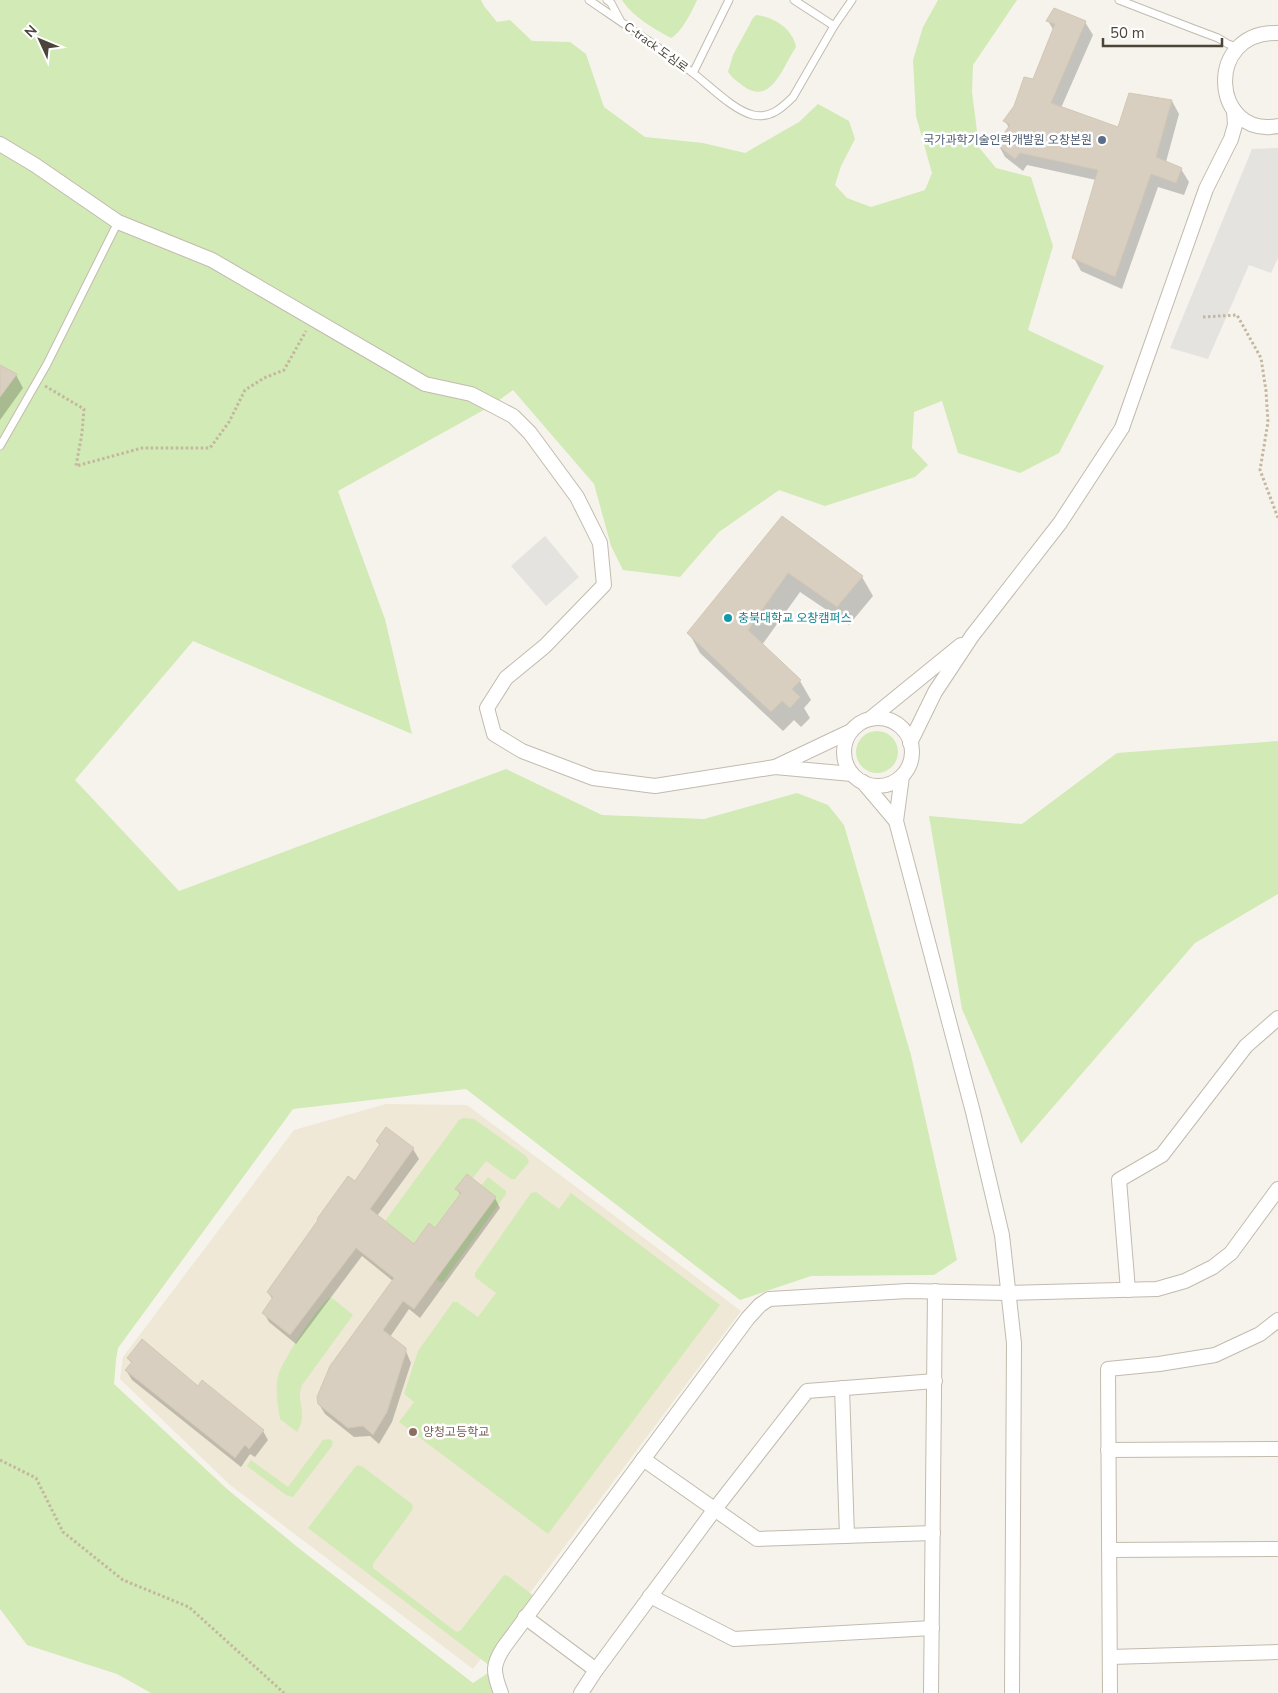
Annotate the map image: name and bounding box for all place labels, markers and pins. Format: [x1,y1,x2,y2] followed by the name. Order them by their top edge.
[923,132,1092,148] place label: 국가과학기술인력개발원 오창본원
[1096,134,1108,146] marker: 국가과학기술인력개발원 오창본원
[738,610,852,626] place label: 충북대학교 오창캠퍼스
[722,612,734,624] marker: 충북대학교 오창캠퍼스
[423,1424,489,1440] place label: 양청고등학교
[407,1426,419,1438] marker: 양청고등학교

